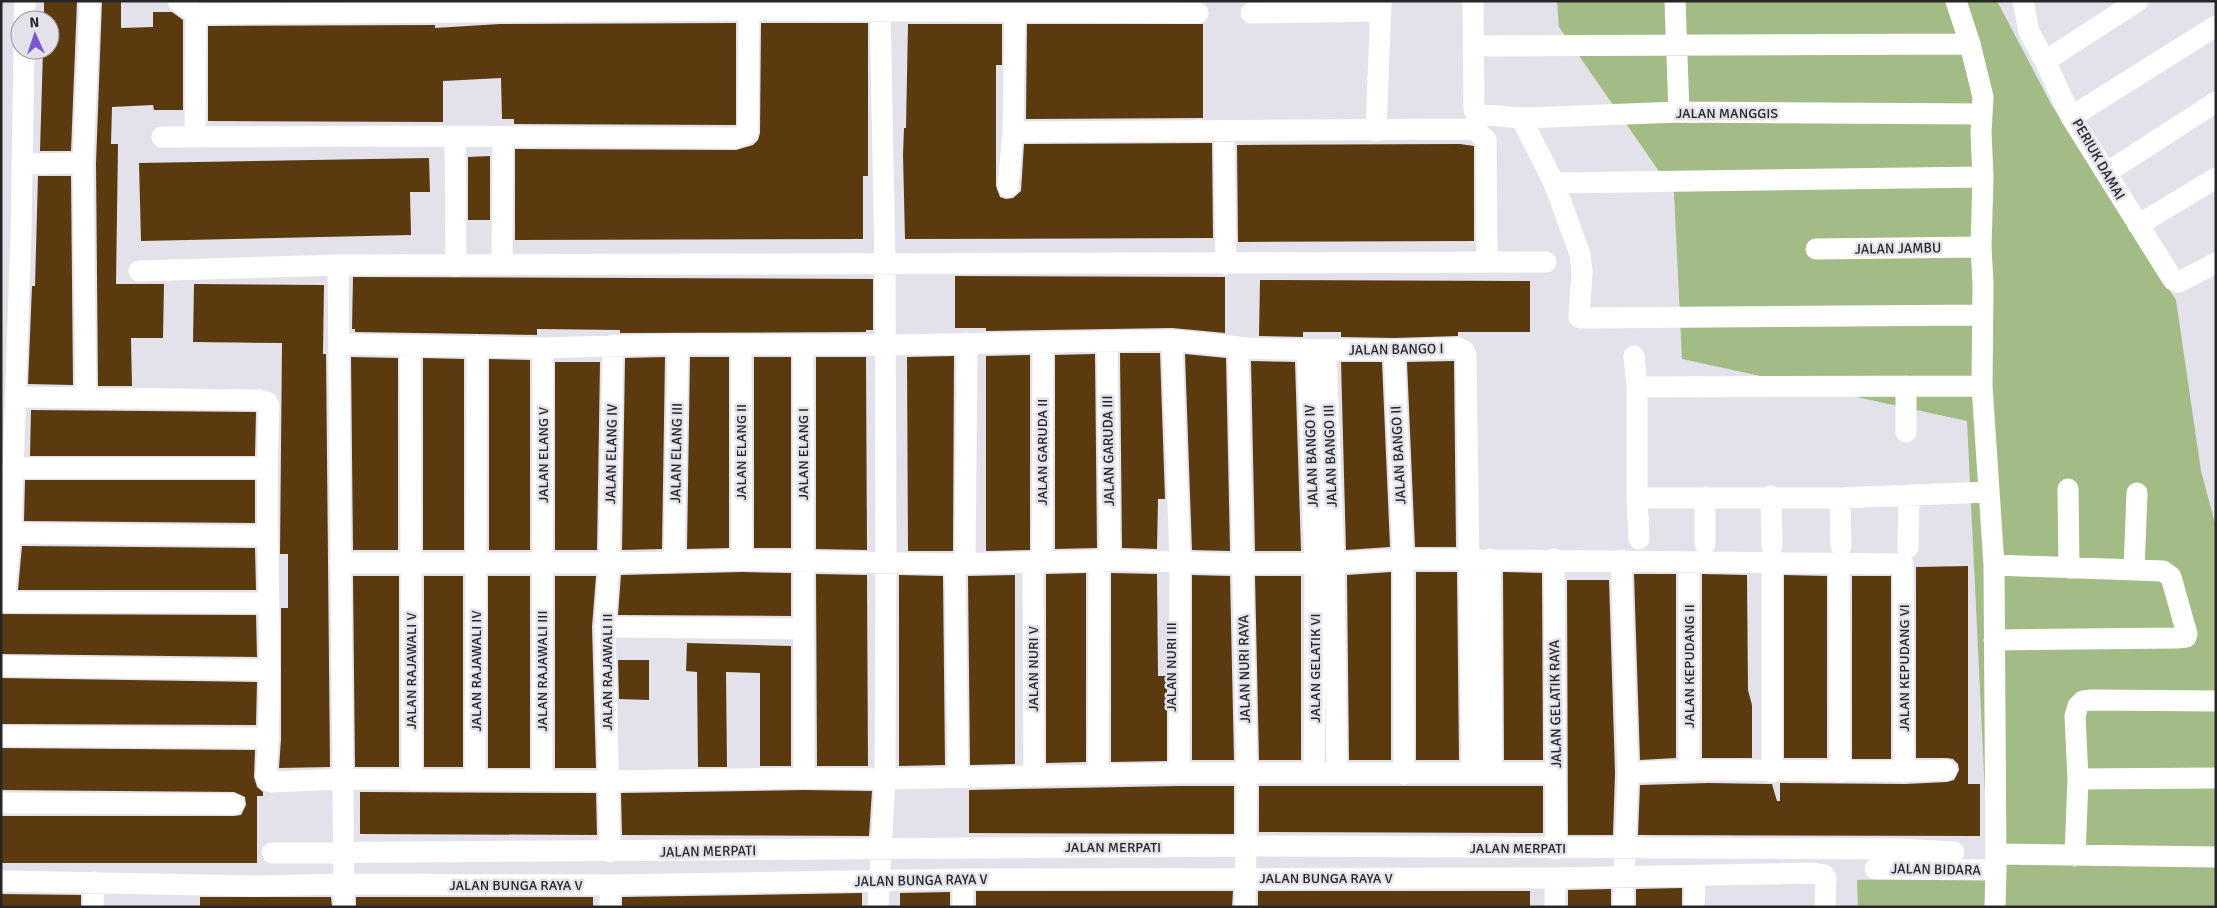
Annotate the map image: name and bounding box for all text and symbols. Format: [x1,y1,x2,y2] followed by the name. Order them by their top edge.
[10,10,60,60] north arrow
[29,14,40,31] text: N
[1676,105,1778,122] street label: JALAN MANGGIS
[2069,116,2129,203] street label: PERIUK DAMAI
[1855,239,1941,258] street label: JALAN JAMBU
[1348,340,1444,359] street label: JALAN BANGO I
[1099,395,1118,507] street label: JALAN GARUDA III
[1034,399,1051,505] street label: JALAN GARUDA II
[667,403,686,503] street label: JALAN ELANG III
[602,404,621,504] street label: JALAN ELANG IV
[733,404,750,500] street label: JALAN ELANG II
[1301,404,1322,508] street label: JALAN BANGO IV
[1320,404,1341,508] street label: JALAN BANGO III
[1387,405,1410,505] street label: JALAN BANGO II
[535,407,552,503] street label: JALAN ELANG V
[795,408,812,500] street label: JALAN ELANG I
[1681,604,1698,728] street label: JALAN KEPUDANG II
[1896,604,1913,732] street label: JALAN KEPUDANG VI
[534,610,551,732] street label: JALAN RAJAWALI III
[468,611,485,731] street label: JALAN RAJAWALI IV
[403,613,420,729] street label: JALAN RAJAWALI V
[599,613,616,731] street label: JALAN RAJAWALI II
[1307,613,1324,723] street label: JALAN GELATIK VI
[1235,614,1254,723] street label: JALAN NURI RAYA
[1163,622,1180,712] street label: JALAN NURI III
[1025,626,1042,712] street label: JALAN NURI V
[1546,639,1565,768] street label: JALAN GELATIK RAYA
[1065,839,1161,856] street label: JALAN MERPATI
[1470,840,1566,857] street label: JALAN MERPATI
[660,842,756,861] street label: JALAN MERPATI
[1891,860,1982,879] street label: JALAN BIDARA
[1259,870,1393,887] street label: JALAN BUNGA RAYA V
[854,871,988,890] street label: JALAN BUNGA RAYA V
[449,877,583,894] street label: JALAN BUNGA RAYA V

